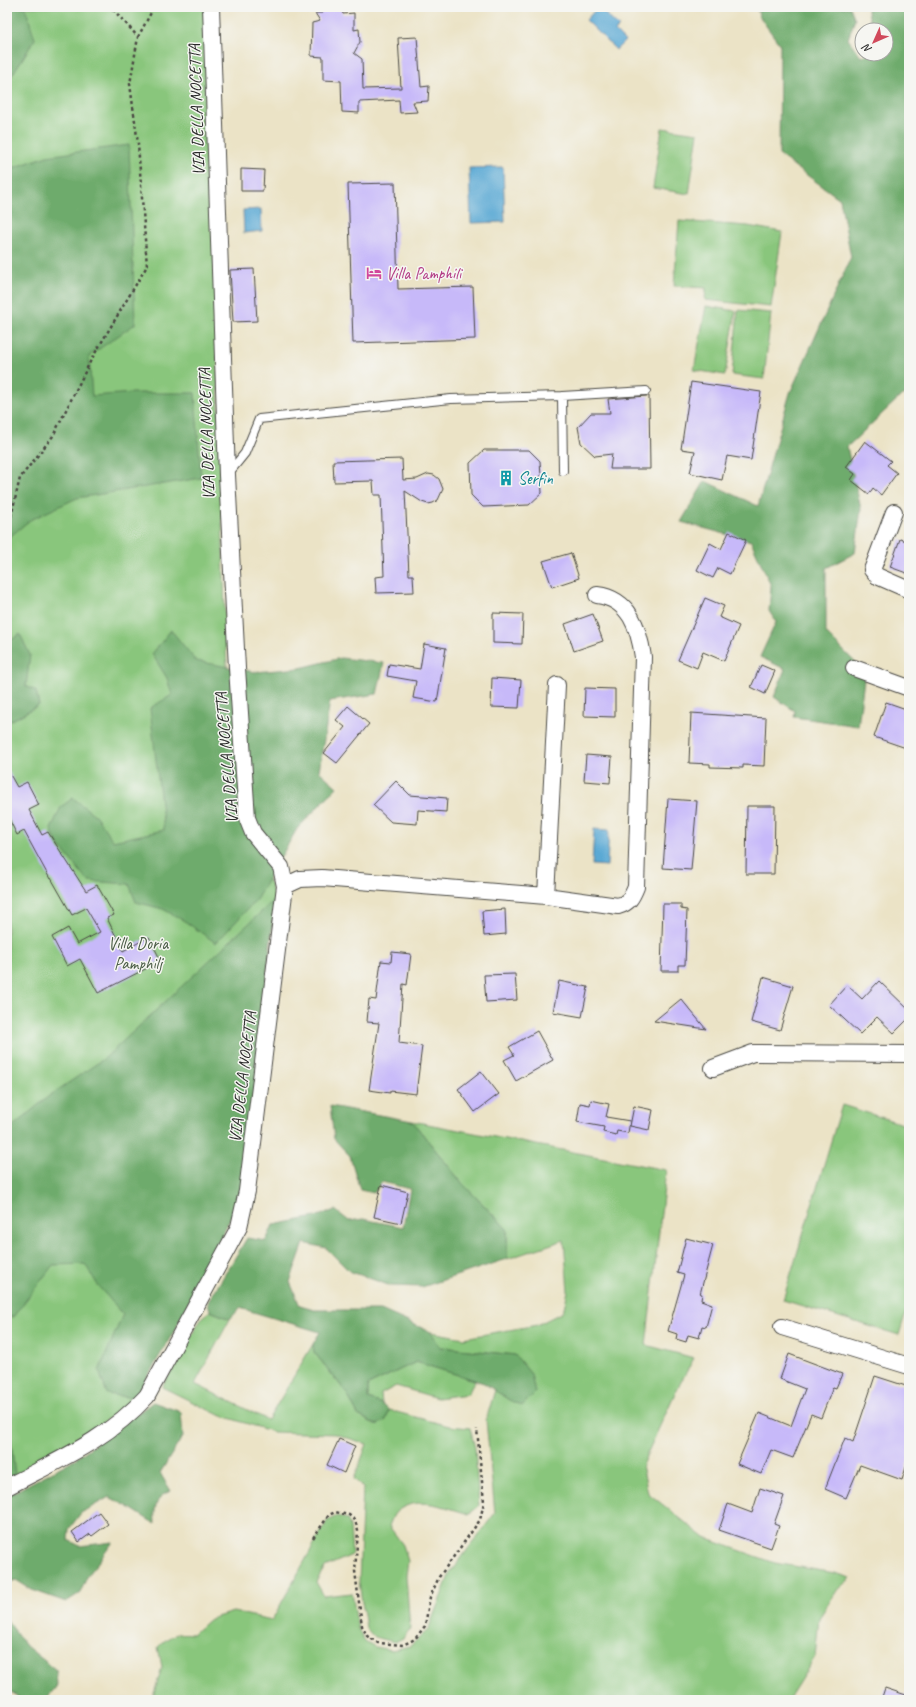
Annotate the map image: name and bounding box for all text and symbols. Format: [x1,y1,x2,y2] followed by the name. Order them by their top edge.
[854,22,894,62] north arrow
[858,40,874,56] text: N
[184,42,209,176] street label: VIA DELLA NOCETTA
[386,263,463,284] place label: Villa Pamphili
[365,264,383,282] hotel icon: Villa Pamphili
[194,366,219,500] street label: VIA DELLA NOCETTA
[518,468,553,489] place label: Serfin
[497,469,515,487] building icon: Serfin
[210,690,243,824] street label: VIA DELLA NOCETTA
[108,933,169,974] park label: Villa Doria Pamphilj
[224,1009,261,1144] street label: VIA DELLA NOCETTA

